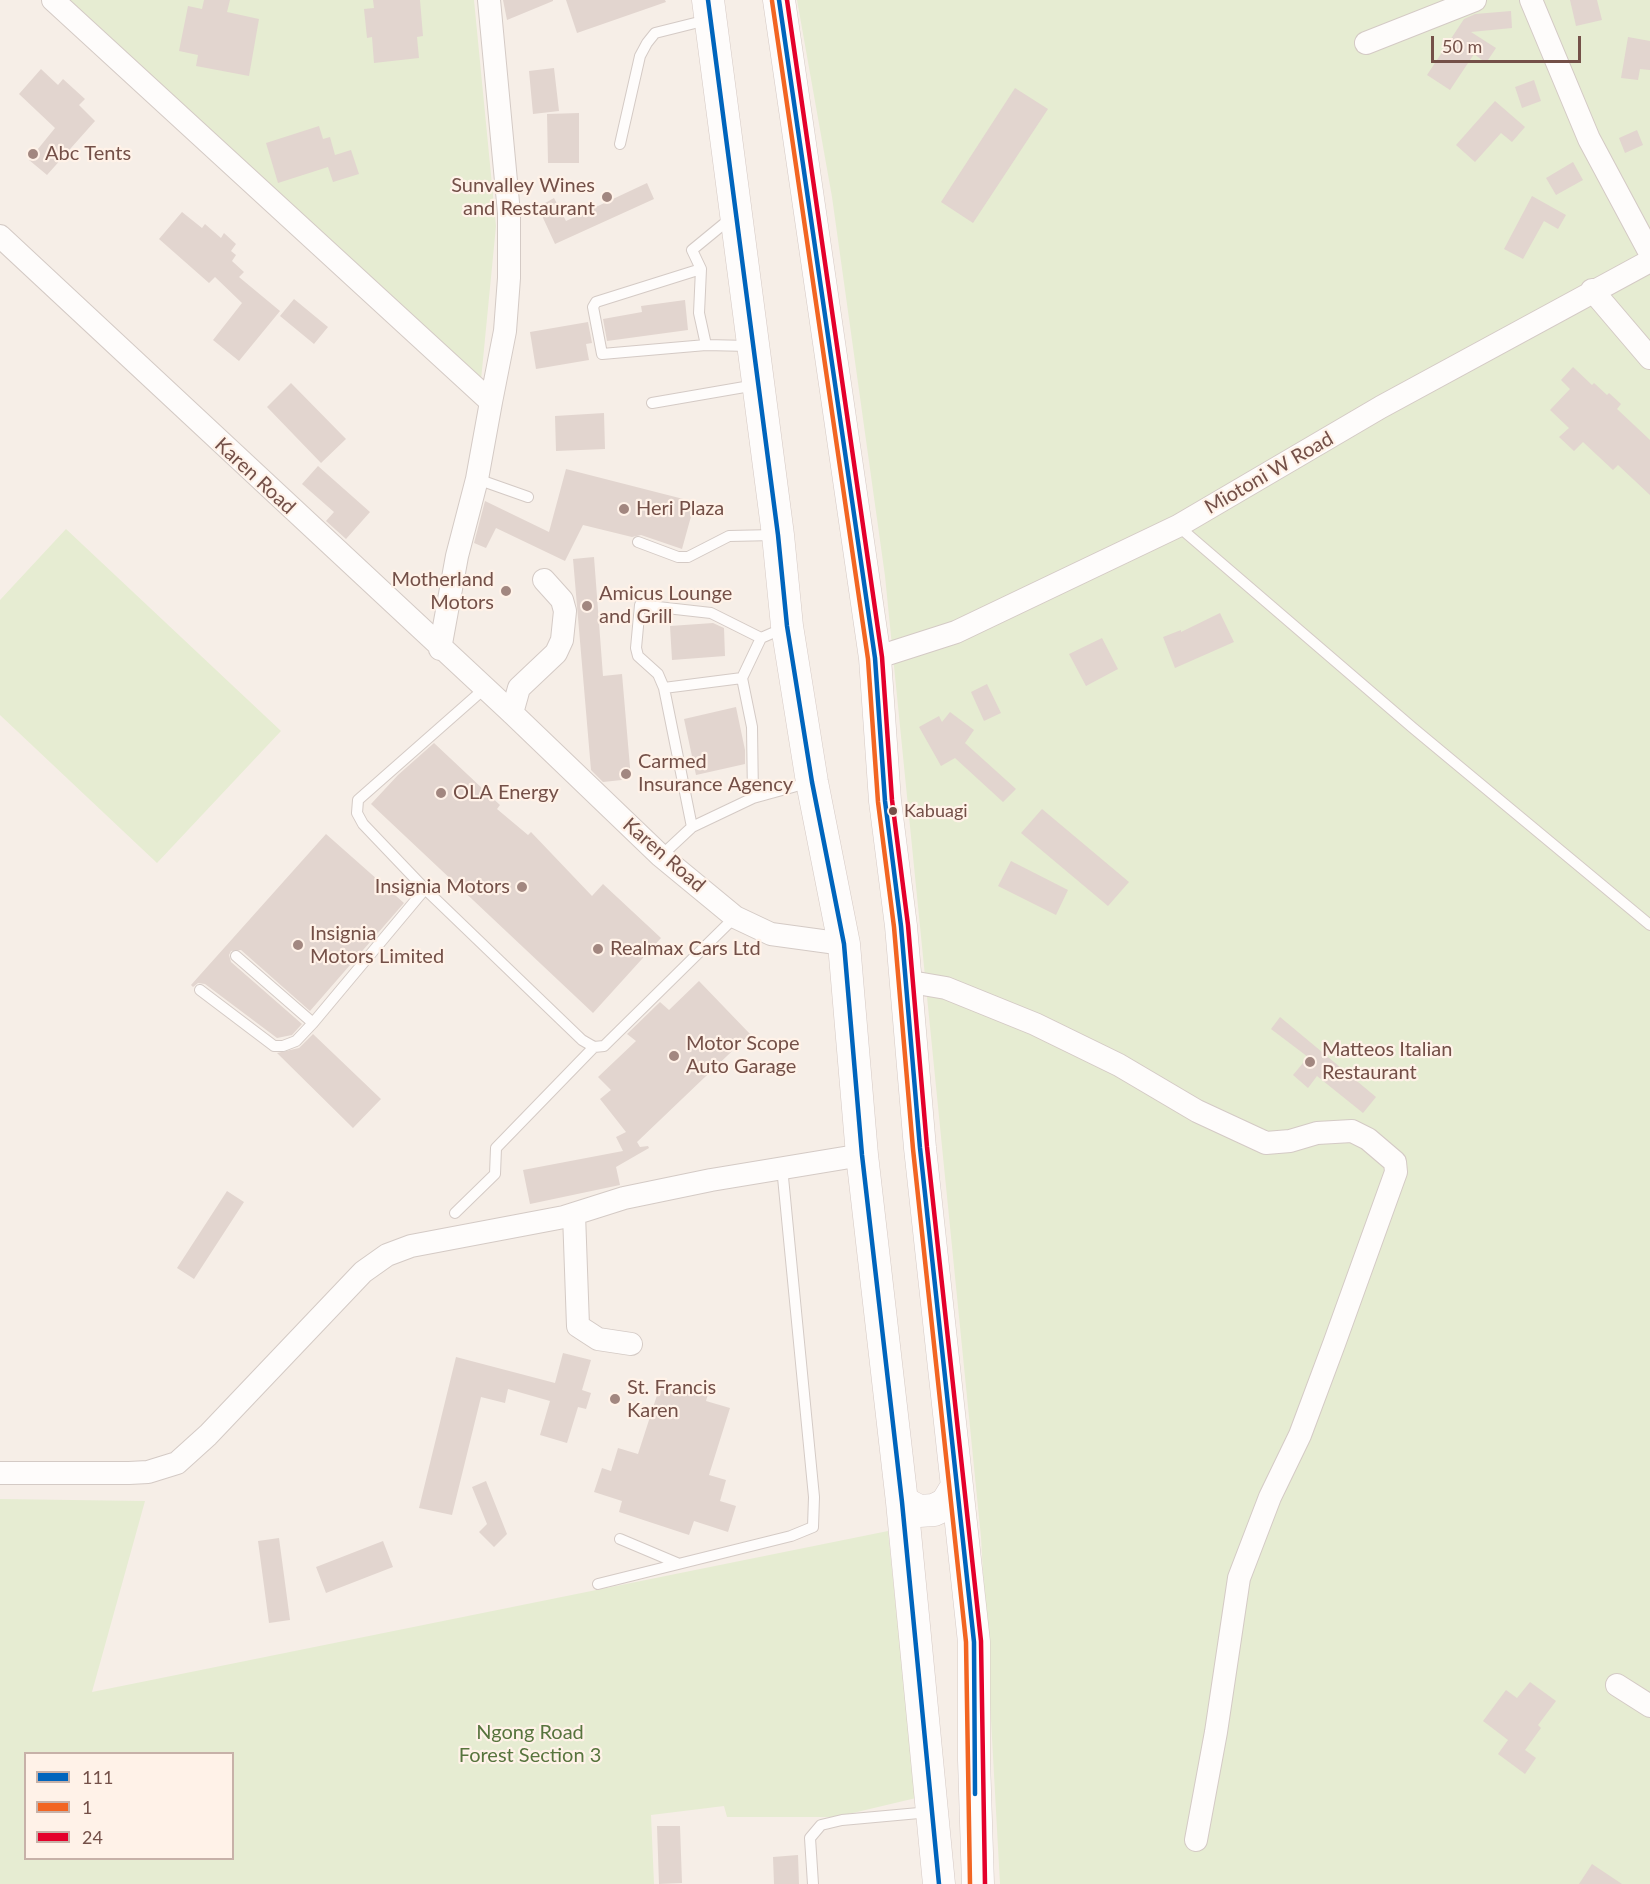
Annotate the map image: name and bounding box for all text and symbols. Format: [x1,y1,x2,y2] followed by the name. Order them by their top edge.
[1434,24,1584,62] scale bar
[1442,35,1482,57] text: 50 m
[45,142,131,166] place label: Abc Tents
[26,147,40,161] marker: Abc Tents
[451,174,595,221] place label: Sunvalley Wines and Restaurant
[600,190,614,204] marker: Sunvalley Wines and Restaurant
[1201,427,1337,519] street label: Miotoni W Road
[210,433,300,519] street label: Karen Road
[636,497,724,521] place label: Heri Plaza
[617,502,631,516] marker: Heri Plaza
[391,568,494,615] place label: Motherland Motors
[599,582,732,629] place label: Amicus Lounge and Grill
[499,584,513,598] marker: Motherland Motors
[580,599,594,613] marker: Amicus Lounge and Grill
[638,750,793,797] place label: Carmed Insurance Agency
[619,767,633,781] marker: Carmed Insurance Agency
[453,781,559,805] place label: OLA Energy
[434,786,448,800] marker: OLA Energy
[904,800,968,822] place label: Kabuagi
[887,805,899,817] marker: Kabuagi
[618,813,710,897] street label: Karen Road
[375,875,510,899] place label: Insignia Motors
[515,880,529,894] marker: Insignia Motors
[310,922,444,969] place label: Insignia Motors Limited
[610,937,761,961] place label: Realmax Cars Ltd
[291,938,305,952] marker: Insignia Motors Limited
[591,942,605,956] marker: Realmax Cars Ltd
[686,1032,800,1079] place label: Motor Scope Auto Garage
[1322,1038,1452,1085] place label: Matteos Italian Restaurant
[667,1049,681,1063] marker: Motor Scope Auto Garage
[1303,1055,1317,1069] marker: Matteos Italian Restaurant
[627,1376,716,1423] place label: St. Francis Karen
[608,1392,622,1406] marker: St. Francis Karen
[459,1721,601,1768] park label: Ngong Road Forest Section 3
[24,1752,234,1860] legend
[82,1766,113,1788] text: 111
[82,1796,92,1818] text: 1
[82,1826,103,1848] text: 24

